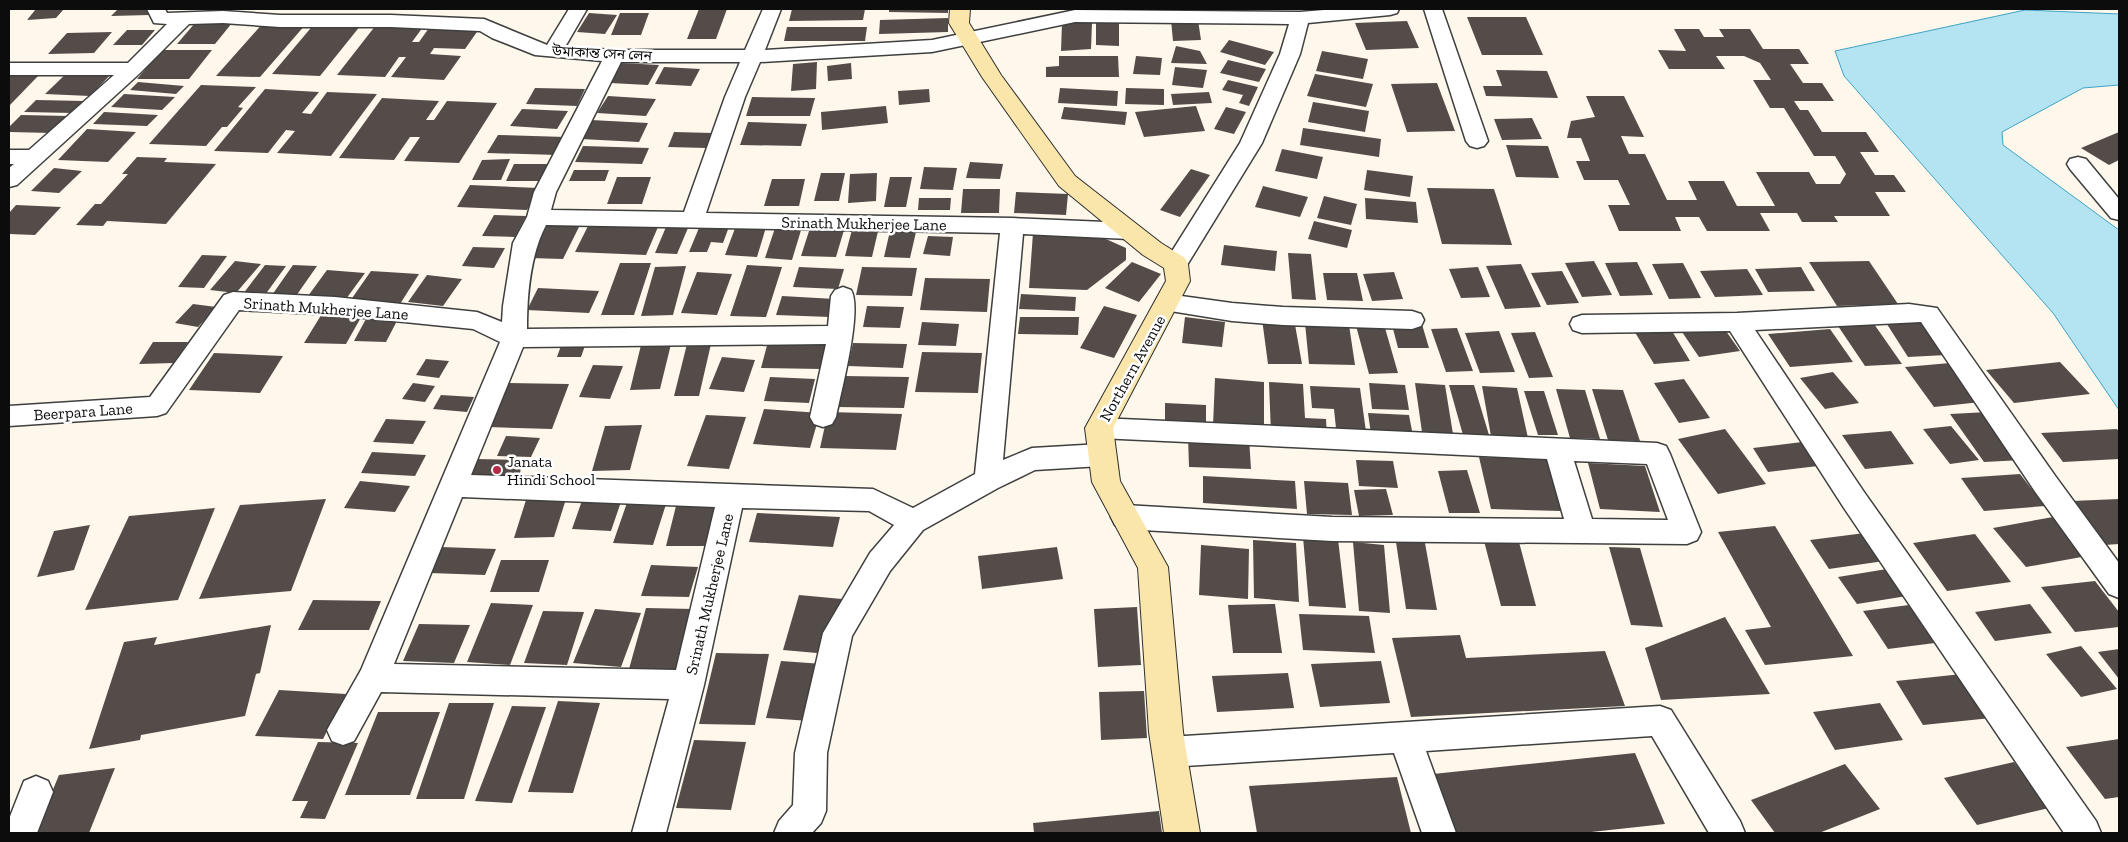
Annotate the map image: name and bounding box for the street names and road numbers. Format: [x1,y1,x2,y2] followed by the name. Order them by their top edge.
[551,42,653,65] street label: উমাকান্ত সেন লেন
[781,213,947,234] street label: Srinath Mukherjee Lane
[243,293,409,324] street label: Srinath Mukherjee Lane
[1095,312,1169,425] street label: Northern Avenue
[33,399,133,424] street label: Beerpara Lane
[682,512,737,677] street label: Srinath Mukherjee Lane

